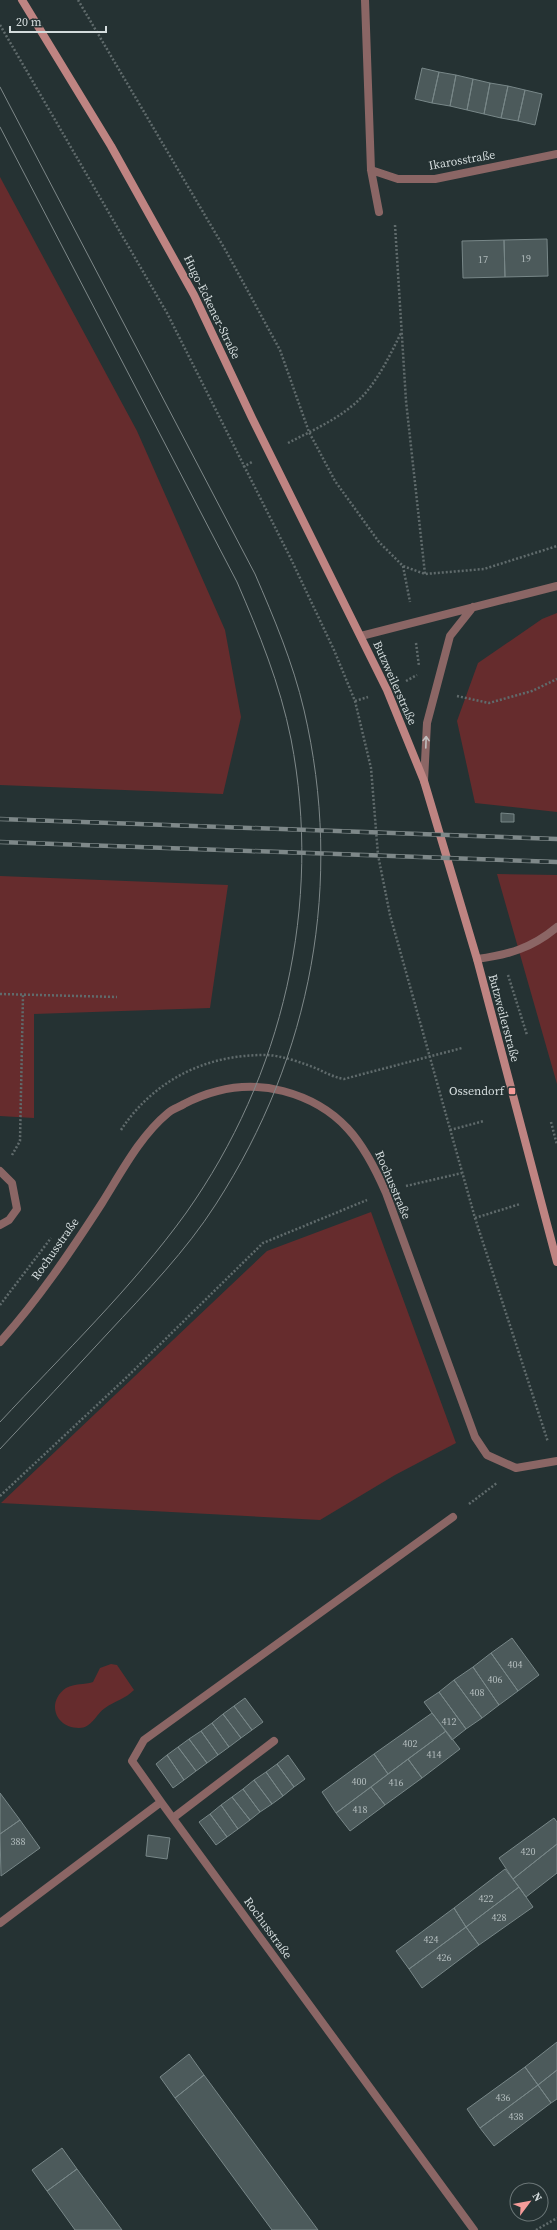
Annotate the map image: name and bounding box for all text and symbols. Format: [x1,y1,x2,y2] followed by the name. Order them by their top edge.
[10,8,106,34] scale bar
[16,14,42,30] text: 20 m
[428,146,496,174] street label: Ikarosstraße
[180,252,244,362] street label: Hugo-Eckener-Straße
[521,252,531,265] house number: 19
[478,253,488,266] house number: 17
[369,638,421,728] street label: Butzweilerstraße
[422,736,430,749] one-way arrow
[485,972,523,1064] street label: Butzweilerstraße
[449,1083,506,1099] place label: Ossendorf
[507,1086,517,1096] marker: Ossendorf
[371,1148,415,1222] street label: Rochusstraße
[28,1215,82,1283] street label: Rochusstraße
[508,1658,523,1671] house number: 404
[488,1673,503,1686] house number: 406
[470,1686,485,1699] house number: 408
[442,1715,457,1728] house number: 412
[403,1737,418,1750] house number: 402
[427,1748,442,1761] house number: 414
[352,1775,367,1788] house number: 400
[389,1776,404,1789] house number: 416
[353,1803,368,1816] house number: 418
[11,1835,26,1848] house number: 388
[521,1845,536,1858] house number: 420
[479,1892,494,1905] house number: 422
[240,1894,296,1962] street label: Rochusstraße
[492,1911,507,1924] house number: 428
[424,1933,439,1946] house number: 424
[437,1951,452,1964] house number: 426
[496,2091,511,2104] house number: 436
[509,2110,524,2123] house number: 438
[509,2182,549,2222] north arrow
[529,2190,546,2204] text: N

